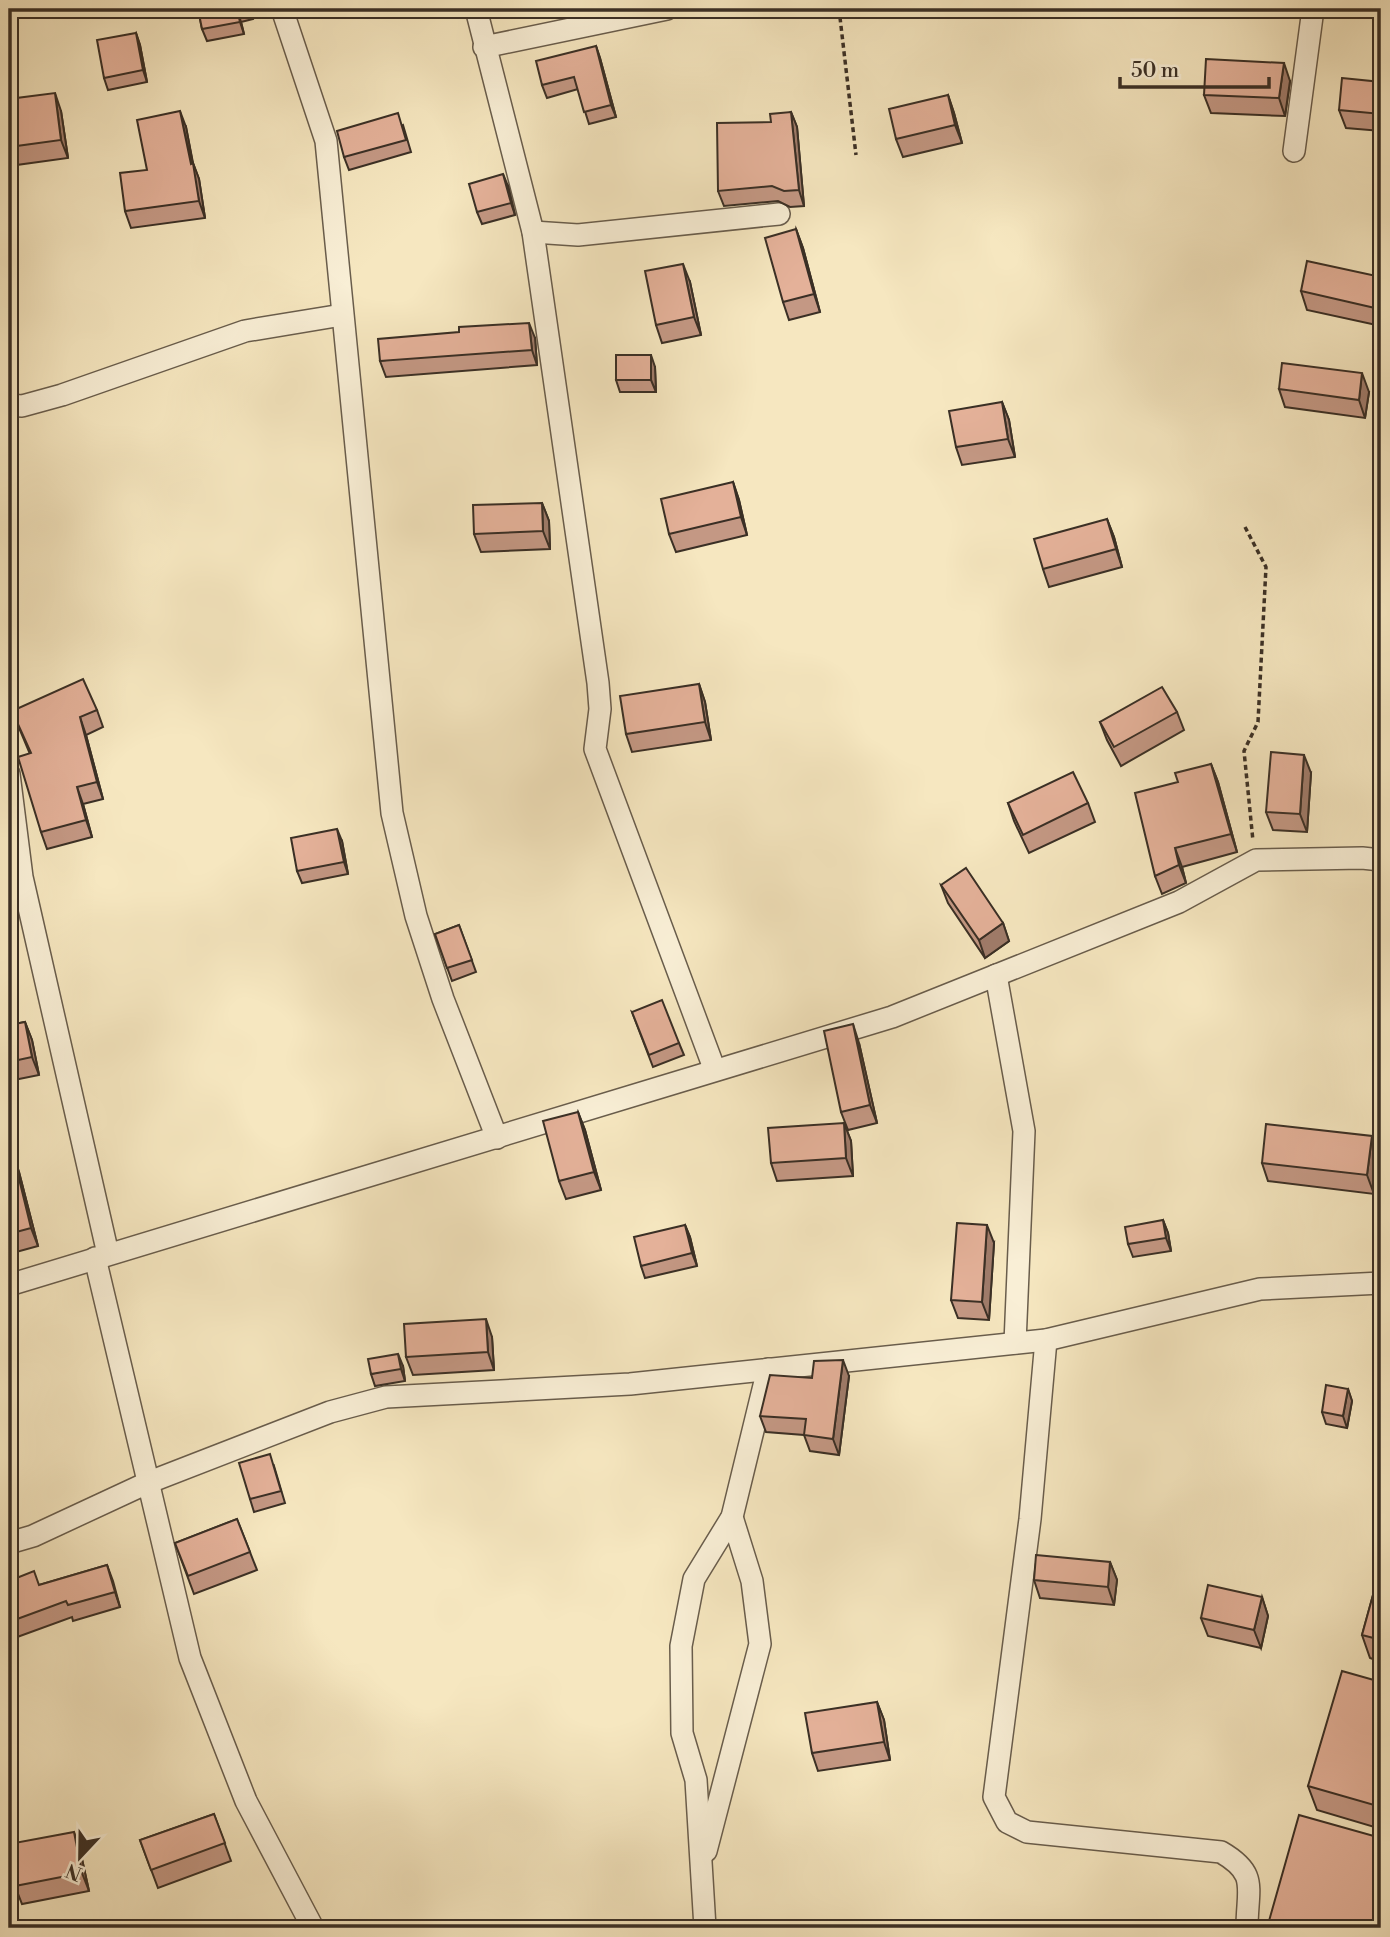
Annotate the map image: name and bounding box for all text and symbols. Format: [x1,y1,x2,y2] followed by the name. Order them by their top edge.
[1120,46,1269,90] scale bar
[1131,58,1179,84] text: 50 m
[46,1822,116,1892] north arrow
[63,1858,85,1886] text: N

